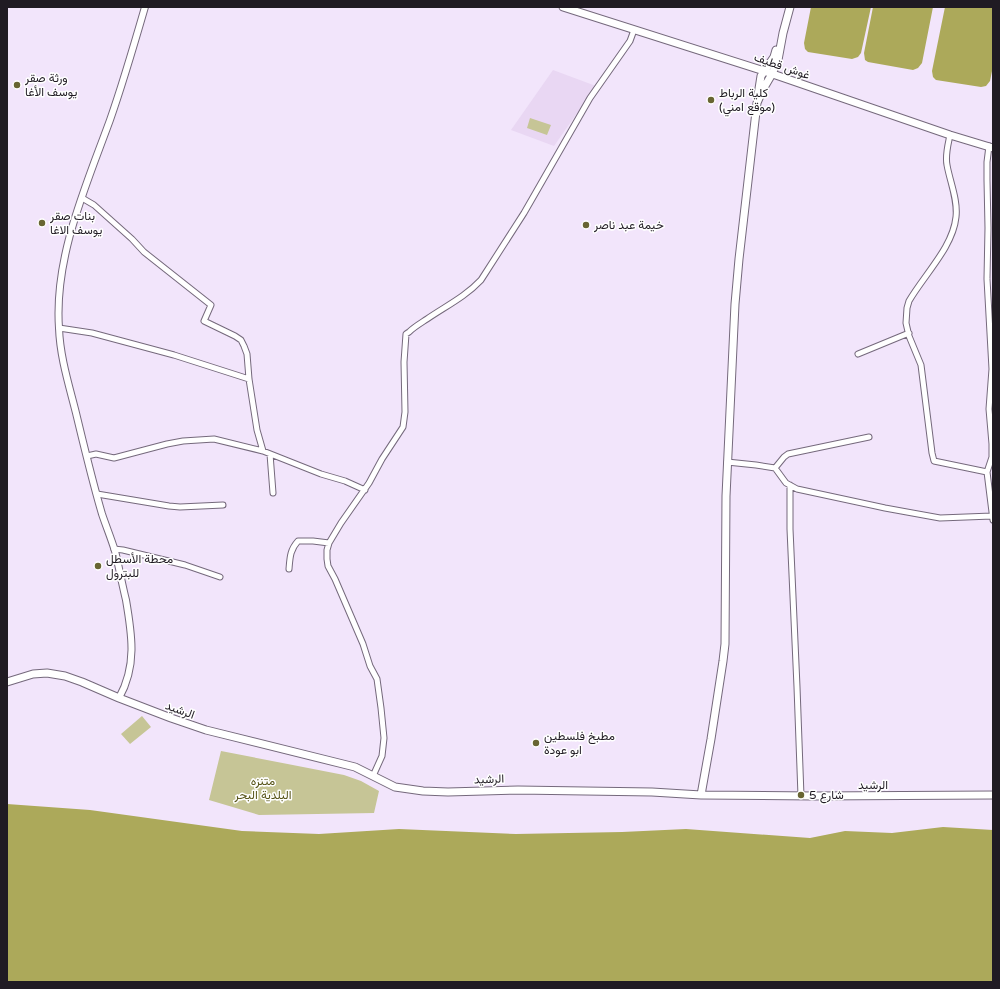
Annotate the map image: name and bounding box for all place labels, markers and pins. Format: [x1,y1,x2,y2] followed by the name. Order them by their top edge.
[24,71,77,100] place label: ورثة صقر يوسف الأغا
[12,80,22,90] marker: ورثة صقر يوسف الأغا
[719,86,775,117] place label: كلية الرباط (موقع امني)
[706,95,716,105] marker: كلية الرباط (موقع امني)
[49,209,102,238] place label: بنات صقر يوسف الاغا
[37,218,47,228] marker: بنات صقر يوسف الاغا
[593,218,664,233] place label: خيمة عبد ناصر
[581,220,591,230] marker: خيمة عبد ناصر
[106,552,173,581] place label: محطة الأسطل للبترول
[93,561,103,571] marker: محطة الأسطل للبترول
[544,729,615,758] place label: مطبخ فلسطين ابو عودة
[531,738,541,748] marker: مطبخ فلسطين ابو عودة
[809,788,844,804] place label: شارع 5
[796,790,806,800] marker: شارع 5

